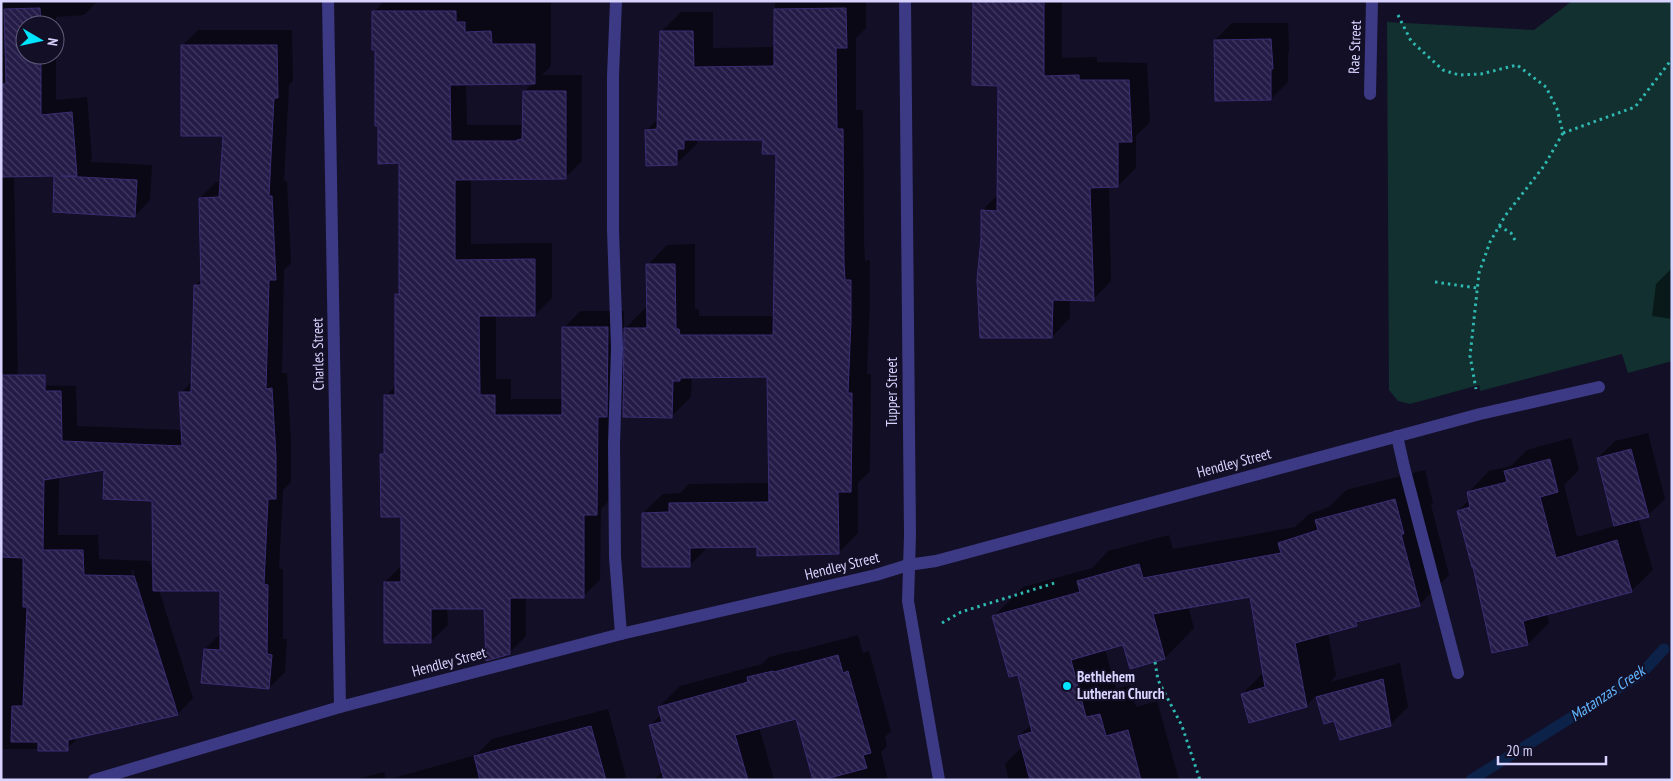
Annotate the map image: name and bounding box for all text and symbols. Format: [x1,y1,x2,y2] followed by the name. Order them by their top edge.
[15,15,65,65] north arrow
[1344,20,1365,74] street label: Rae Street
[43,37,62,47] text: N
[307,318,328,390] street label: Charles Street
[882,357,901,427] street label: Tupper Street
[1195,443,1273,482] street label: Hendley Street
[803,547,881,584] street label: Hendley Street
[410,642,488,681] street label: Hendley Street
[1566,660,1650,725] water label: Matanzas Creek
[1077,667,1165,703] place label: Bethlehem Lutheran Church
[1061,680,1073,692] marker: Bethlehem Lutheran Church
[1498,734,1606,766] scale bar
[1506,741,1532,760] text: 20 m

